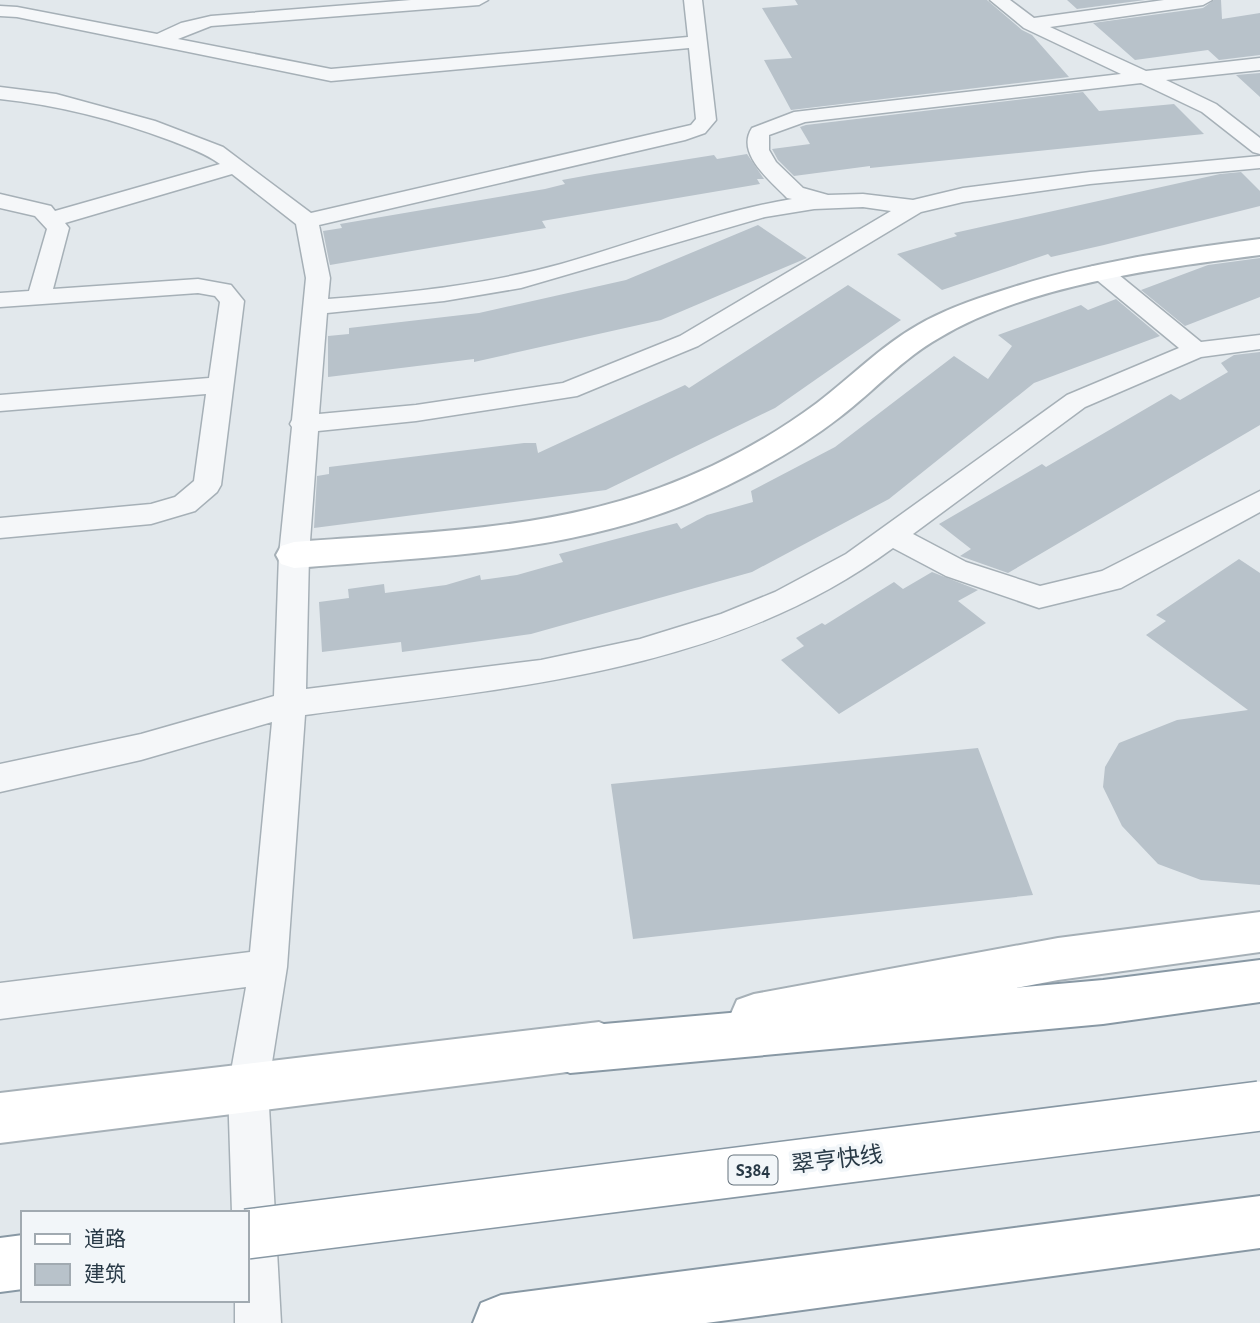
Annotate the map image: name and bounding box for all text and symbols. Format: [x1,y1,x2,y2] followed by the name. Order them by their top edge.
[790,1141,884,1178] street label: 翠亨快线
[728,1156,778,1184] road number: S384
[21,1211,248,1302] legend
[84,1228,126,1250] text: 道路
[84,1263,126,1285] text: 建筑

